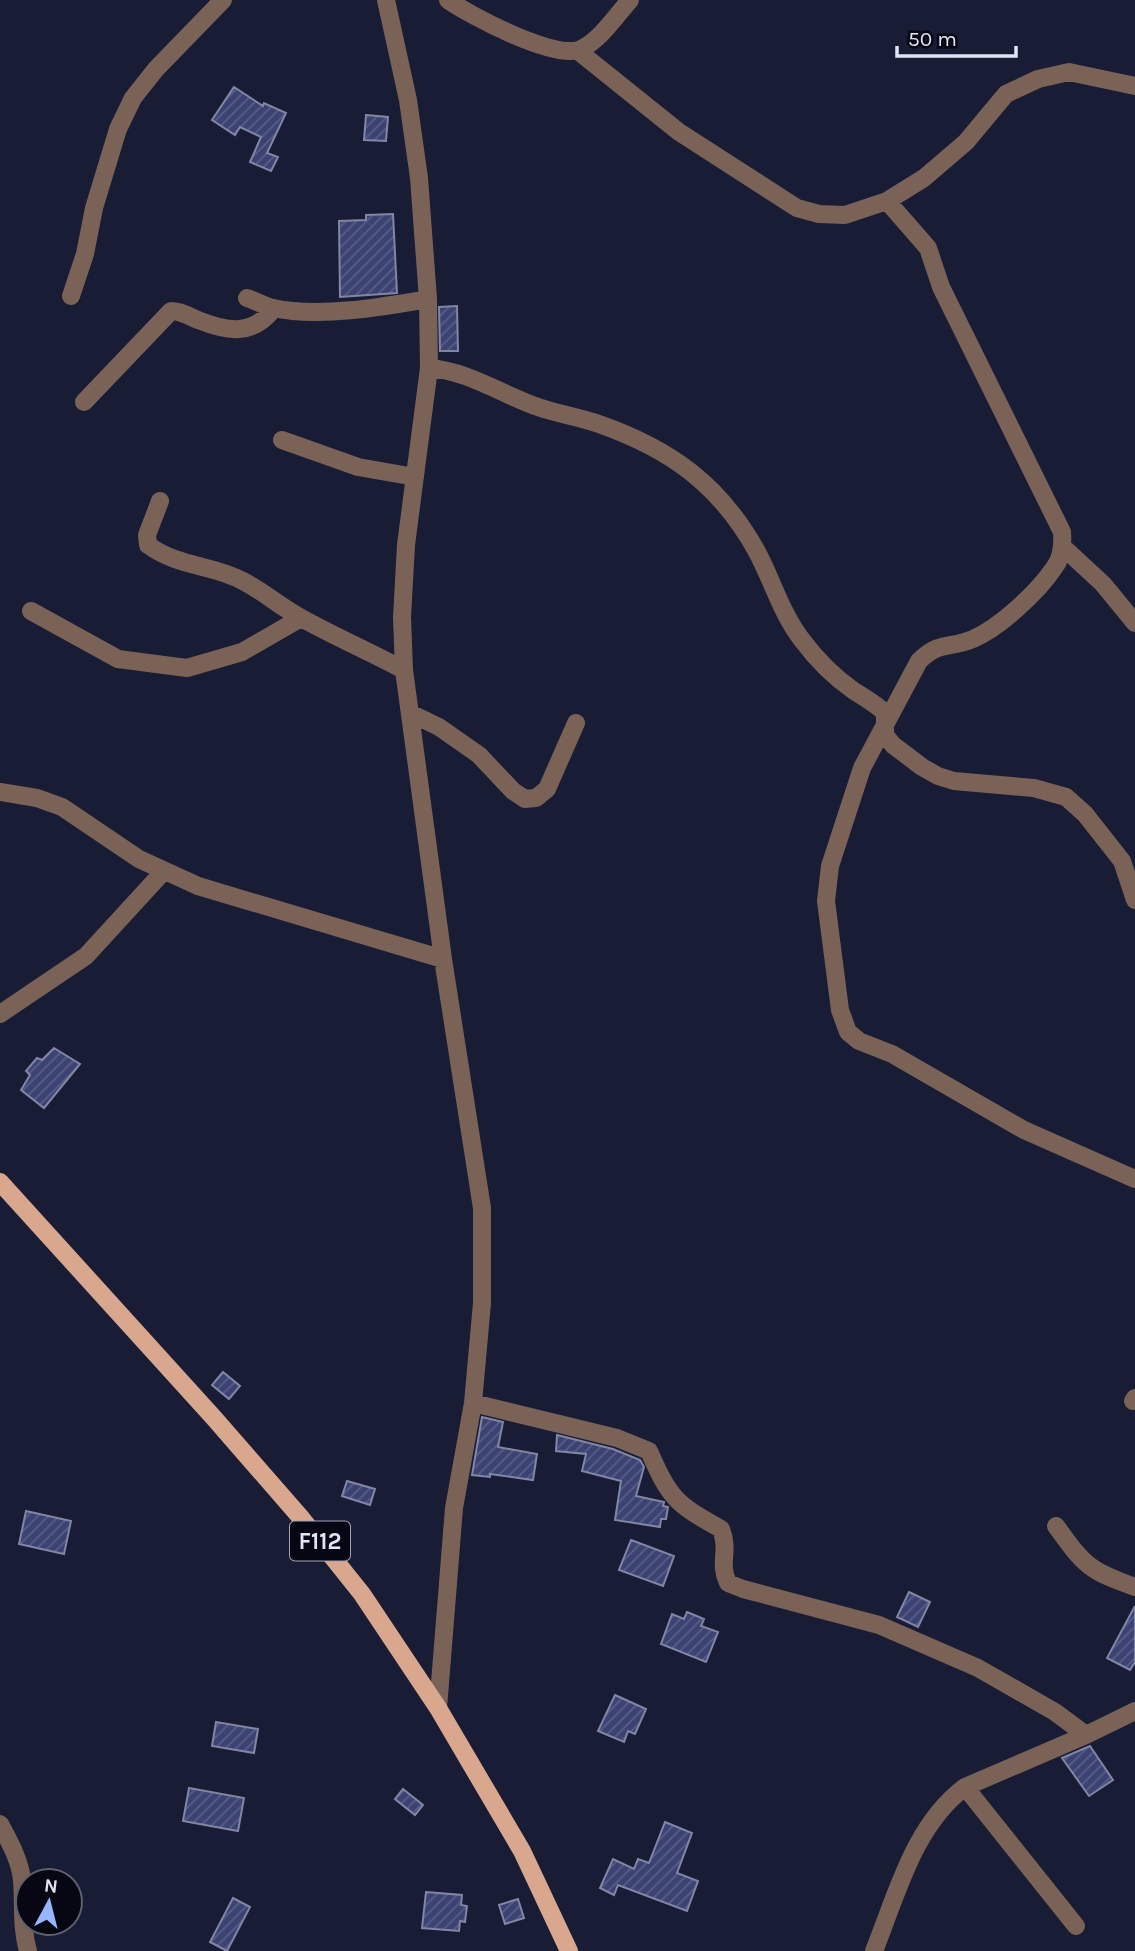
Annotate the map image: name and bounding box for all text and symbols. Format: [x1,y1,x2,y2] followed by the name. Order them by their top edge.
[897,14,1016,58] scale bar
[908,27,957,51] text: 50 m
[290,1522,350,1560] road number: F112
[14,1867,84,1937] north arrow
[43,1874,59,1898] text: N

